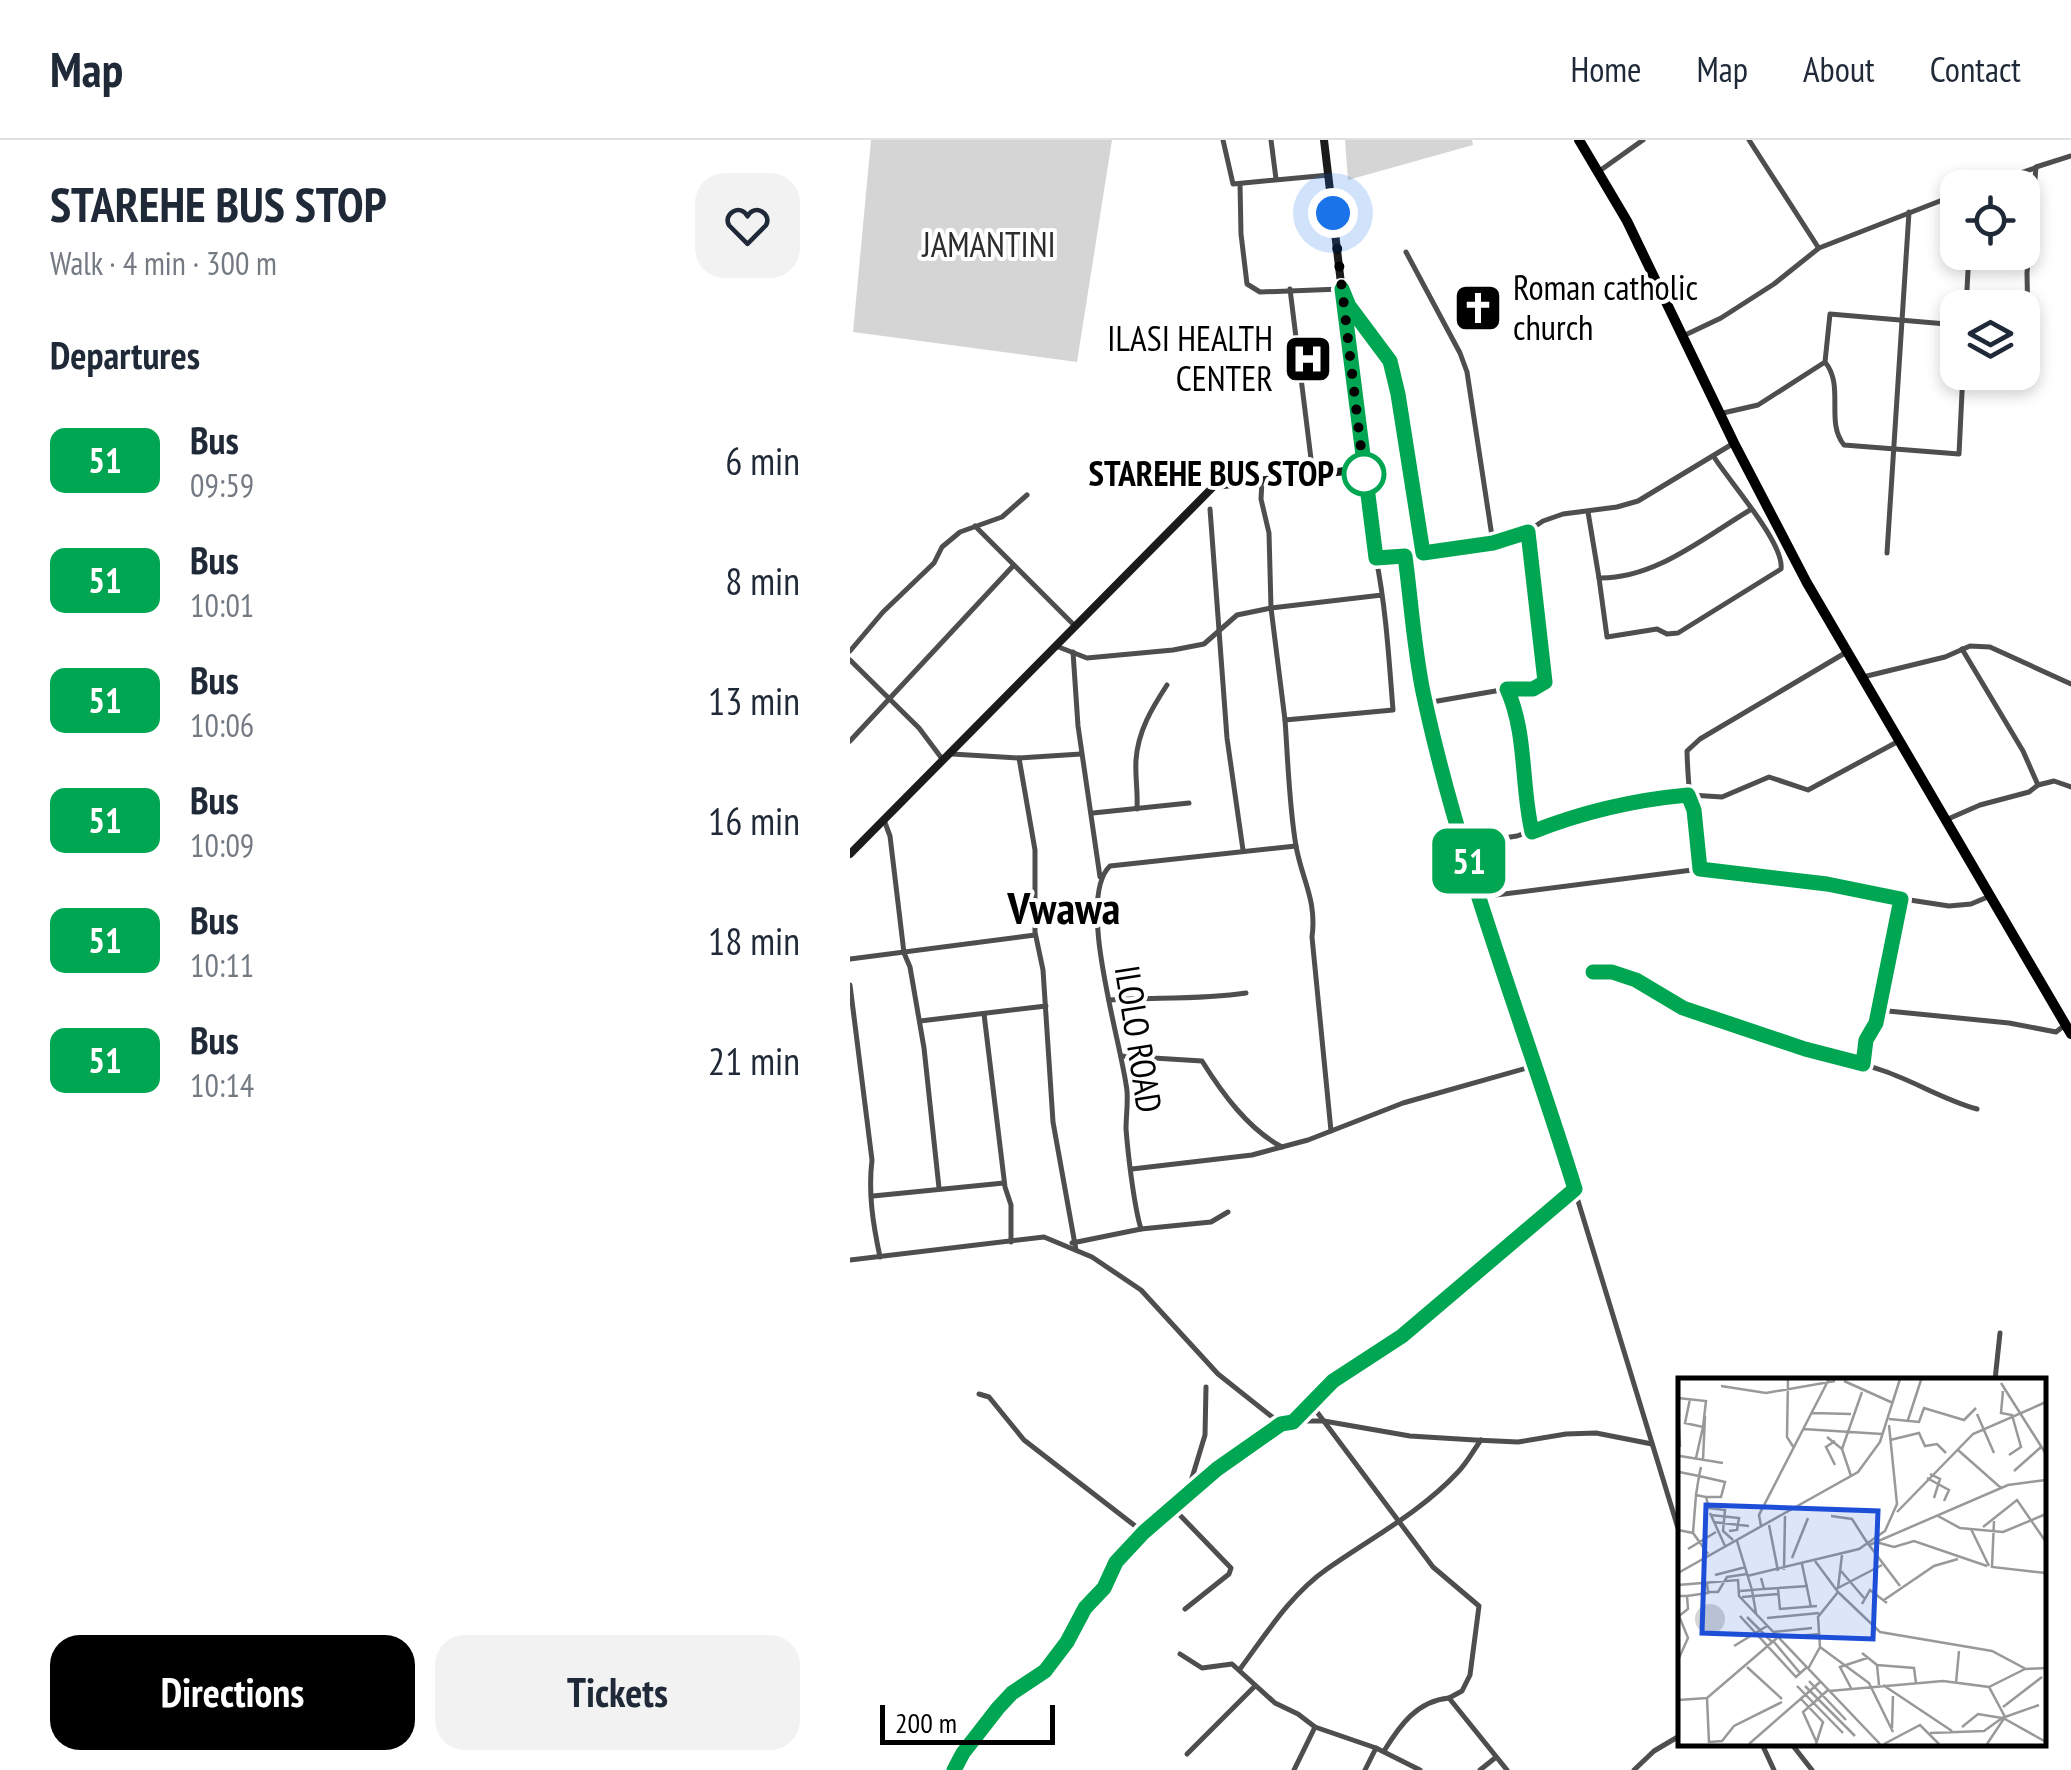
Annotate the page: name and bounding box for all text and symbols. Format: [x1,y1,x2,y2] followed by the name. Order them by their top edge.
[50,38,123,100] text: Map
[1570,46,1642,92] text: Home
[1697,46,1748,92] text: Map
[1803,46,1875,92] text: About
[1930,46,2021,92] text: Contact
[1940,170,2040,390] map controls
[1940,170,2040,270] button: locate
[50,173,387,235] text: STAREHE BUS STOP
[695,173,800,278] button: heart
[1308,188,1358,238] your location
[921,221,1056,267] park label: JAMANTINI
[50,242,277,284] text: Walk · 4 min · 300 m
[1513,264,1698,350] place label: Roman catholic church
[1452,282,1504,334] church icon: Roman catholic church
[1940,290,2040,390] button: layers
[1107,315,1273,401] place label: ILASI HEALTH CENTER
[50,330,200,379] text: Departures
[1282,333,1334,385] hospital icon: ILASI HEALTH CENTER
[190,415,239,464] text: Bus
[725,436,800,485] text: 6 min
[88,437,122,483] text: 51
[1089,450,1334,496] place label: STAREHE BUS STOP
[1343,453,1385,495] marker: STAREHE BUS STOP
[190,464,254,506] text: 09:59
[190,535,239,584] text: Bus
[725,556,800,605] text: 8 min
[88,557,122,603] text: 51
[190,584,254,626] text: 10:01
[190,655,239,704] text: Bus
[708,676,800,725] text: 13 min
[88,677,122,723] text: 51
[190,704,254,746] text: 10:06
[190,775,239,824] text: Bus
[708,796,800,845] text: 16 min
[88,797,122,843] text: 51
[190,824,254,866] text: 10:09
[1424,828,1514,894] line badge: 51
[1452,838,1486,884] text: 51
[1007,878,1120,936] district label: Vwawa
[190,895,239,944] text: Bus
[708,916,800,965] text: 18 min
[88,917,122,963] text: 51
[190,944,254,986] text: 10:11
[1105,962,1173,1116] street label: ILOLO ROAD
[190,1015,239,1064] text: Bus
[708,1036,800,1085] text: 21 min
[88,1037,122,1083] text: 51
[190,1064,254,1106] text: 10:14
[1678,1378,2046,1745] inset map
[50,1635,415,1750] button: Directions
[435,1635,800,1750] button: Tickets
[880,1700,1055,1744] scale bar
[895,1704,957,1741] text: 200 m

